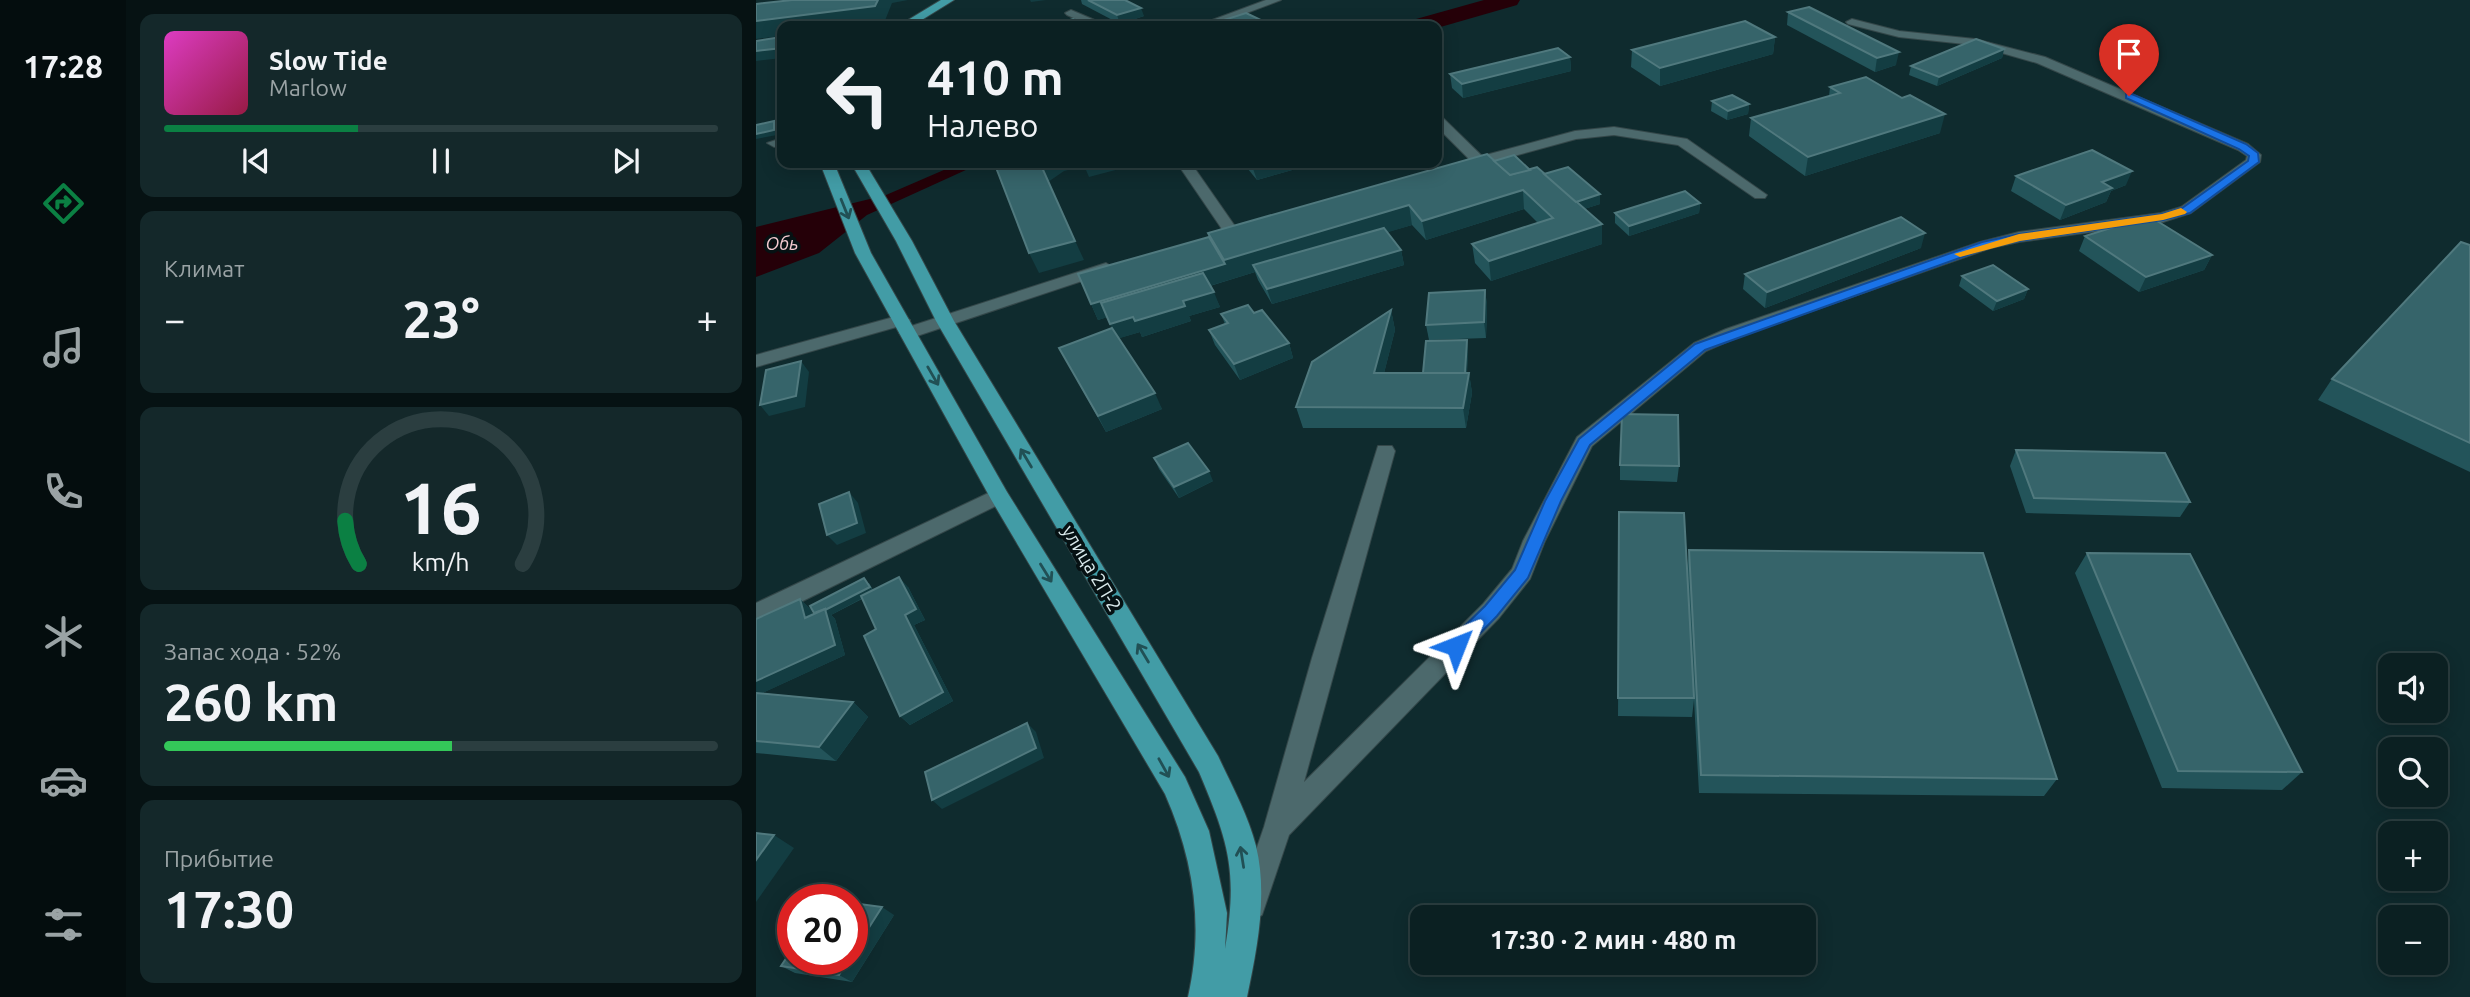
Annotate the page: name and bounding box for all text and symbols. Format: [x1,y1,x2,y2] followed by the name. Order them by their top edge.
[2099,24,2159,96] pin
[2110,35,2148,73] icon: arrive
[269,46,388,75] text: Slow Tide
[23,48,103,84] text: 17:28
[812,49,903,140] icon: left
[927,49,1064,104] text: 410 m
[269,75,347,100] text: Marlow
[927,107,1039,143] text: Налево
[237,142,275,180] icon: previous
[422,142,460,180] icon: pause
[607,142,645,180] icon: next
[39,179,88,228] icon: directions
[840,198,853,220] one-way arrow
[766,233,798,253] water label: Обь
[164,256,244,281] text: Климат
[402,290,480,348] text: 23°
[164,298,185,340] text: −
[697,298,718,340] text: +
[39,323,88,372] icon: music
[927,366,941,386] one-way arrow
[1019,449,1033,469] one-way arrow
[39,467,88,516] icon: phone
[400,467,482,549] text: 16
[1058,521,1126,615] street label: улица 2П-2
[412,548,470,576] text: km/h
[1040,563,1054,583] one-way arrow
[1419,609,1493,683] position arrow
[39,612,88,661] icon: climate
[164,639,341,664] text: Запас хода · 52%
[1136,644,1150,664] one-way arrow
[2378,653,2448,975] map controls
[2378,653,2448,723] button: sound
[164,673,338,731] text: 260 km
[2378,737,2448,807] button: search
[39,756,88,805] icon: car
[1158,757,1172,777] one-way arrow
[2378,821,2448,891] button: +
[164,846,274,871] text: Прибытие
[1235,846,1248,869] one-way arrow
[164,880,294,938] text: 17:30
[777,884,868,975] speed limit sign: 20
[39,900,88,949] icon: filters
[2378,905,2448,975] button: −
[1490,925,1736,954] text: 17:30 · 2 мин · 480 m

